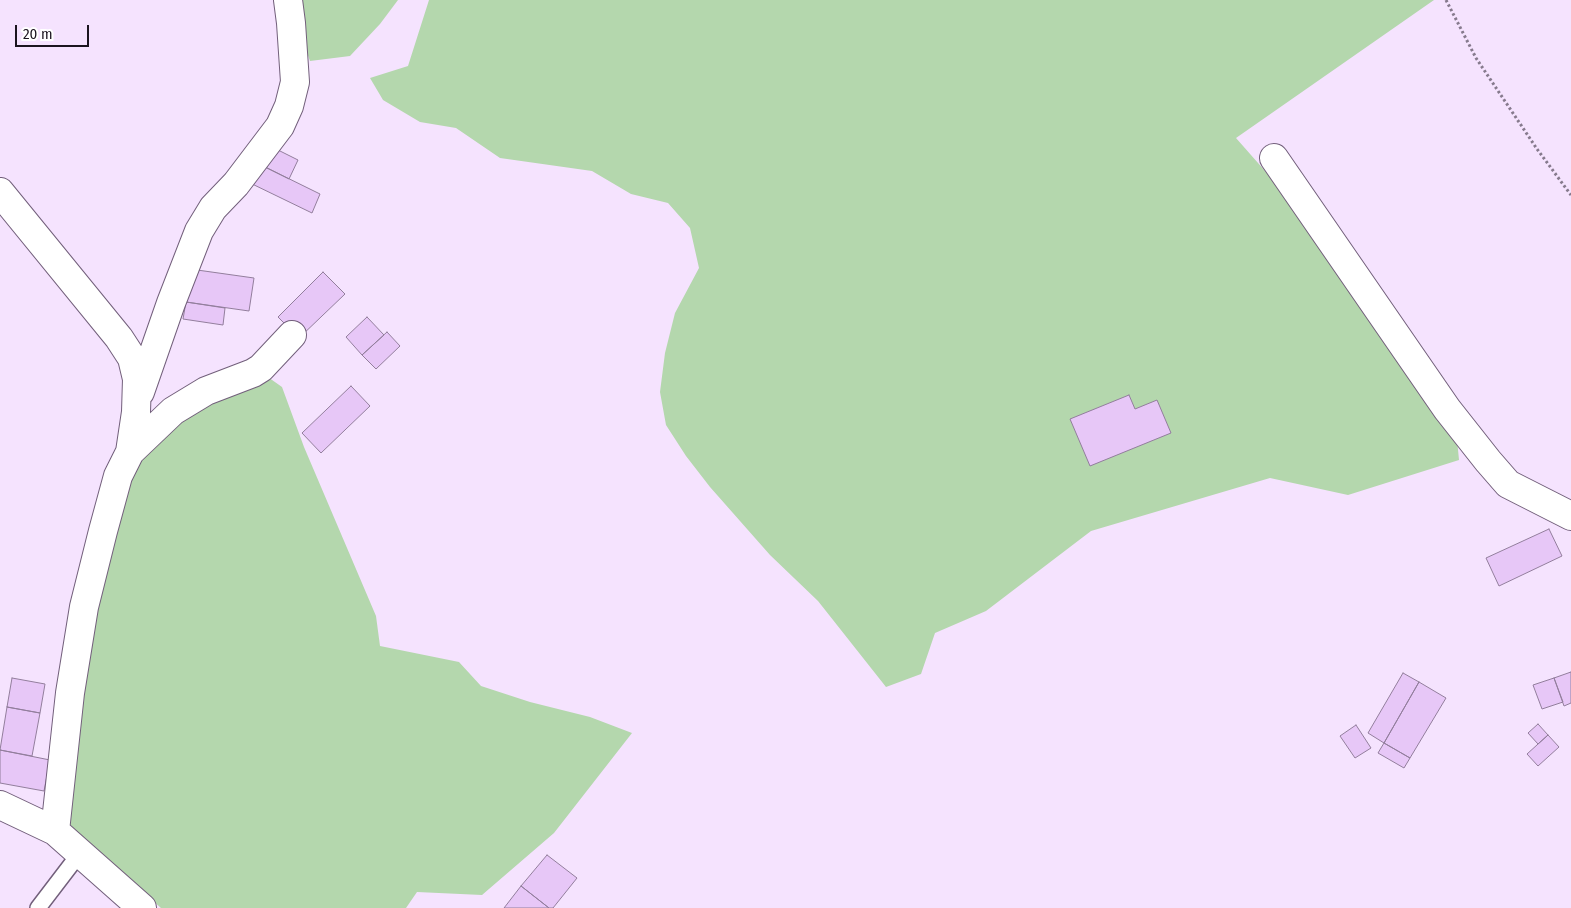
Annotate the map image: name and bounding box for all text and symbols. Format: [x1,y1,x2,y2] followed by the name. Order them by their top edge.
[18,15,91,47] scale bar
[23,25,53,43] text: 20 m

